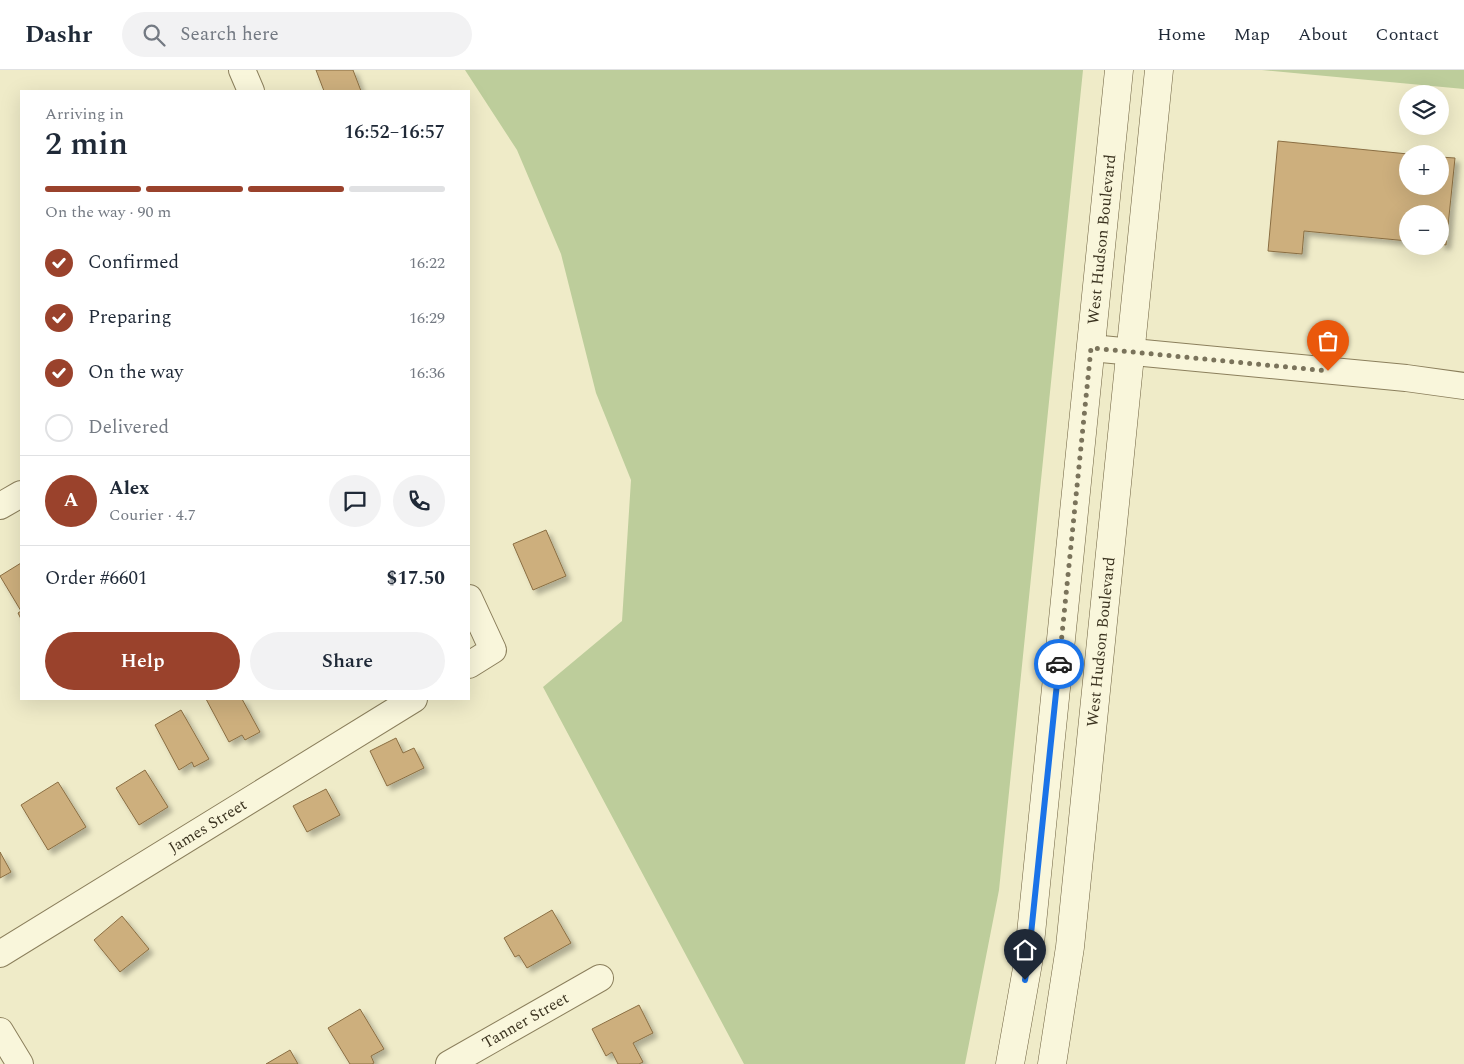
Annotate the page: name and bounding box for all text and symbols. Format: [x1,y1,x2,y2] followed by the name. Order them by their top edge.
[122,12,472,57] search box
[25,17,92,53] text: Dashr
[180,20,279,49] text: Search here
[140,21,168,49] icon: search
[1157,21,1206,48] text: Home
[1234,21,1270,48] text: Map
[1298,21,1348,48] text: About
[1376,21,1439,48] text: Contact
[1399,85,1449,255] map controls
[1399,85,1449,135] button: layers
[45,102,124,126] text: Arriving in
[344,118,445,147] text: 16:52–16:57
[45,120,128,169] text: 2 min
[1399,145,1449,195] button: +
[1081,153,1122,326] street label: West Hudson Boulevard
[45,200,171,224] text: On the way · 90 m
[1399,205,1449,255] button: −
[88,248,179,277] text: Confirmed
[45,249,73,277] icon: check
[409,251,445,275] text: 16:22
[88,303,172,332] text: Preparing
[45,304,73,332] icon: check
[409,306,445,330] text: 16:29
[1307,320,1349,371] pin
[1314,327,1342,355] icon: bag
[88,358,184,387] text: On the way
[45,359,73,387] icon: check
[409,361,445,385] text: 16:36
[88,413,169,442] text: Delivered
[109,474,150,503] text: Alex
[329,475,381,527] button: chat
[393,475,445,527] button: phone
[64,486,78,515] text: A
[109,503,196,527] text: Courier · 4.7
[1080,556,1122,728] street label: West Hudson Boulevard
[45,564,148,593] text: Order #6601
[387,564,445,593] text: $17.50
[45,632,240,690] button: Help
[250,632,445,690] button: Share
[1034,639,1084,689] courier
[1045,650,1073,678] icon: car
[164,793,252,859] street label: James Street
[1004,929,1046,980] pin
[1011,936,1039,964] icon: home
[477,986,574,1055] street label: Tanner Street

